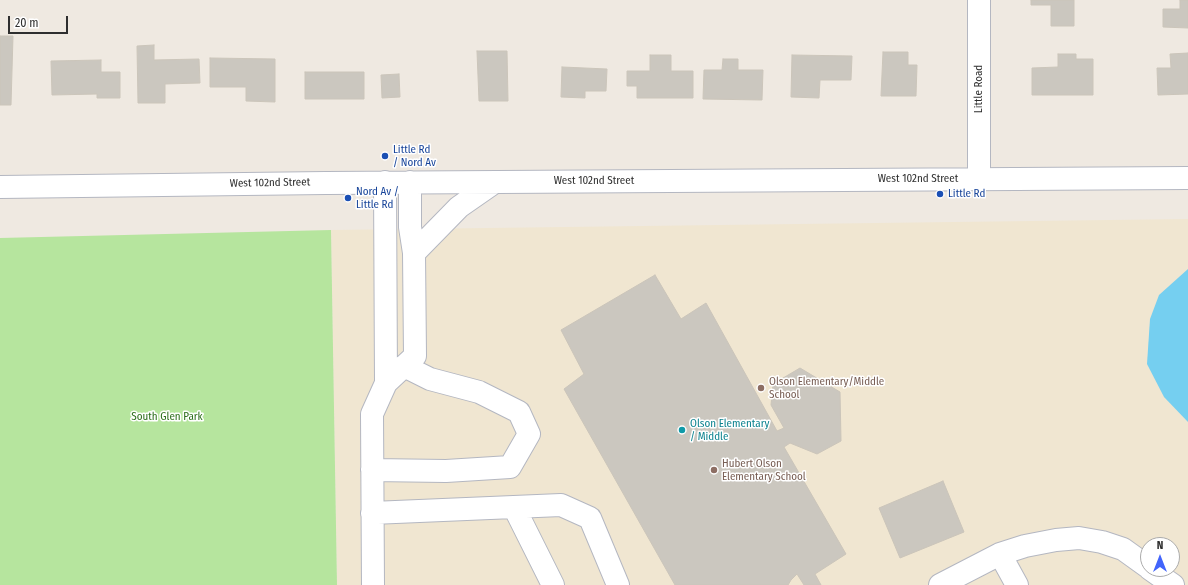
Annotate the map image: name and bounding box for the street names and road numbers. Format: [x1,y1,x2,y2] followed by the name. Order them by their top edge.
[972,65,986,113] street label: Little Road
[878,172,958,186] street label: West 102nd Street
[554,174,634,188] street label: West 102nd Street
[230,176,310,190] street label: West 102nd Street

